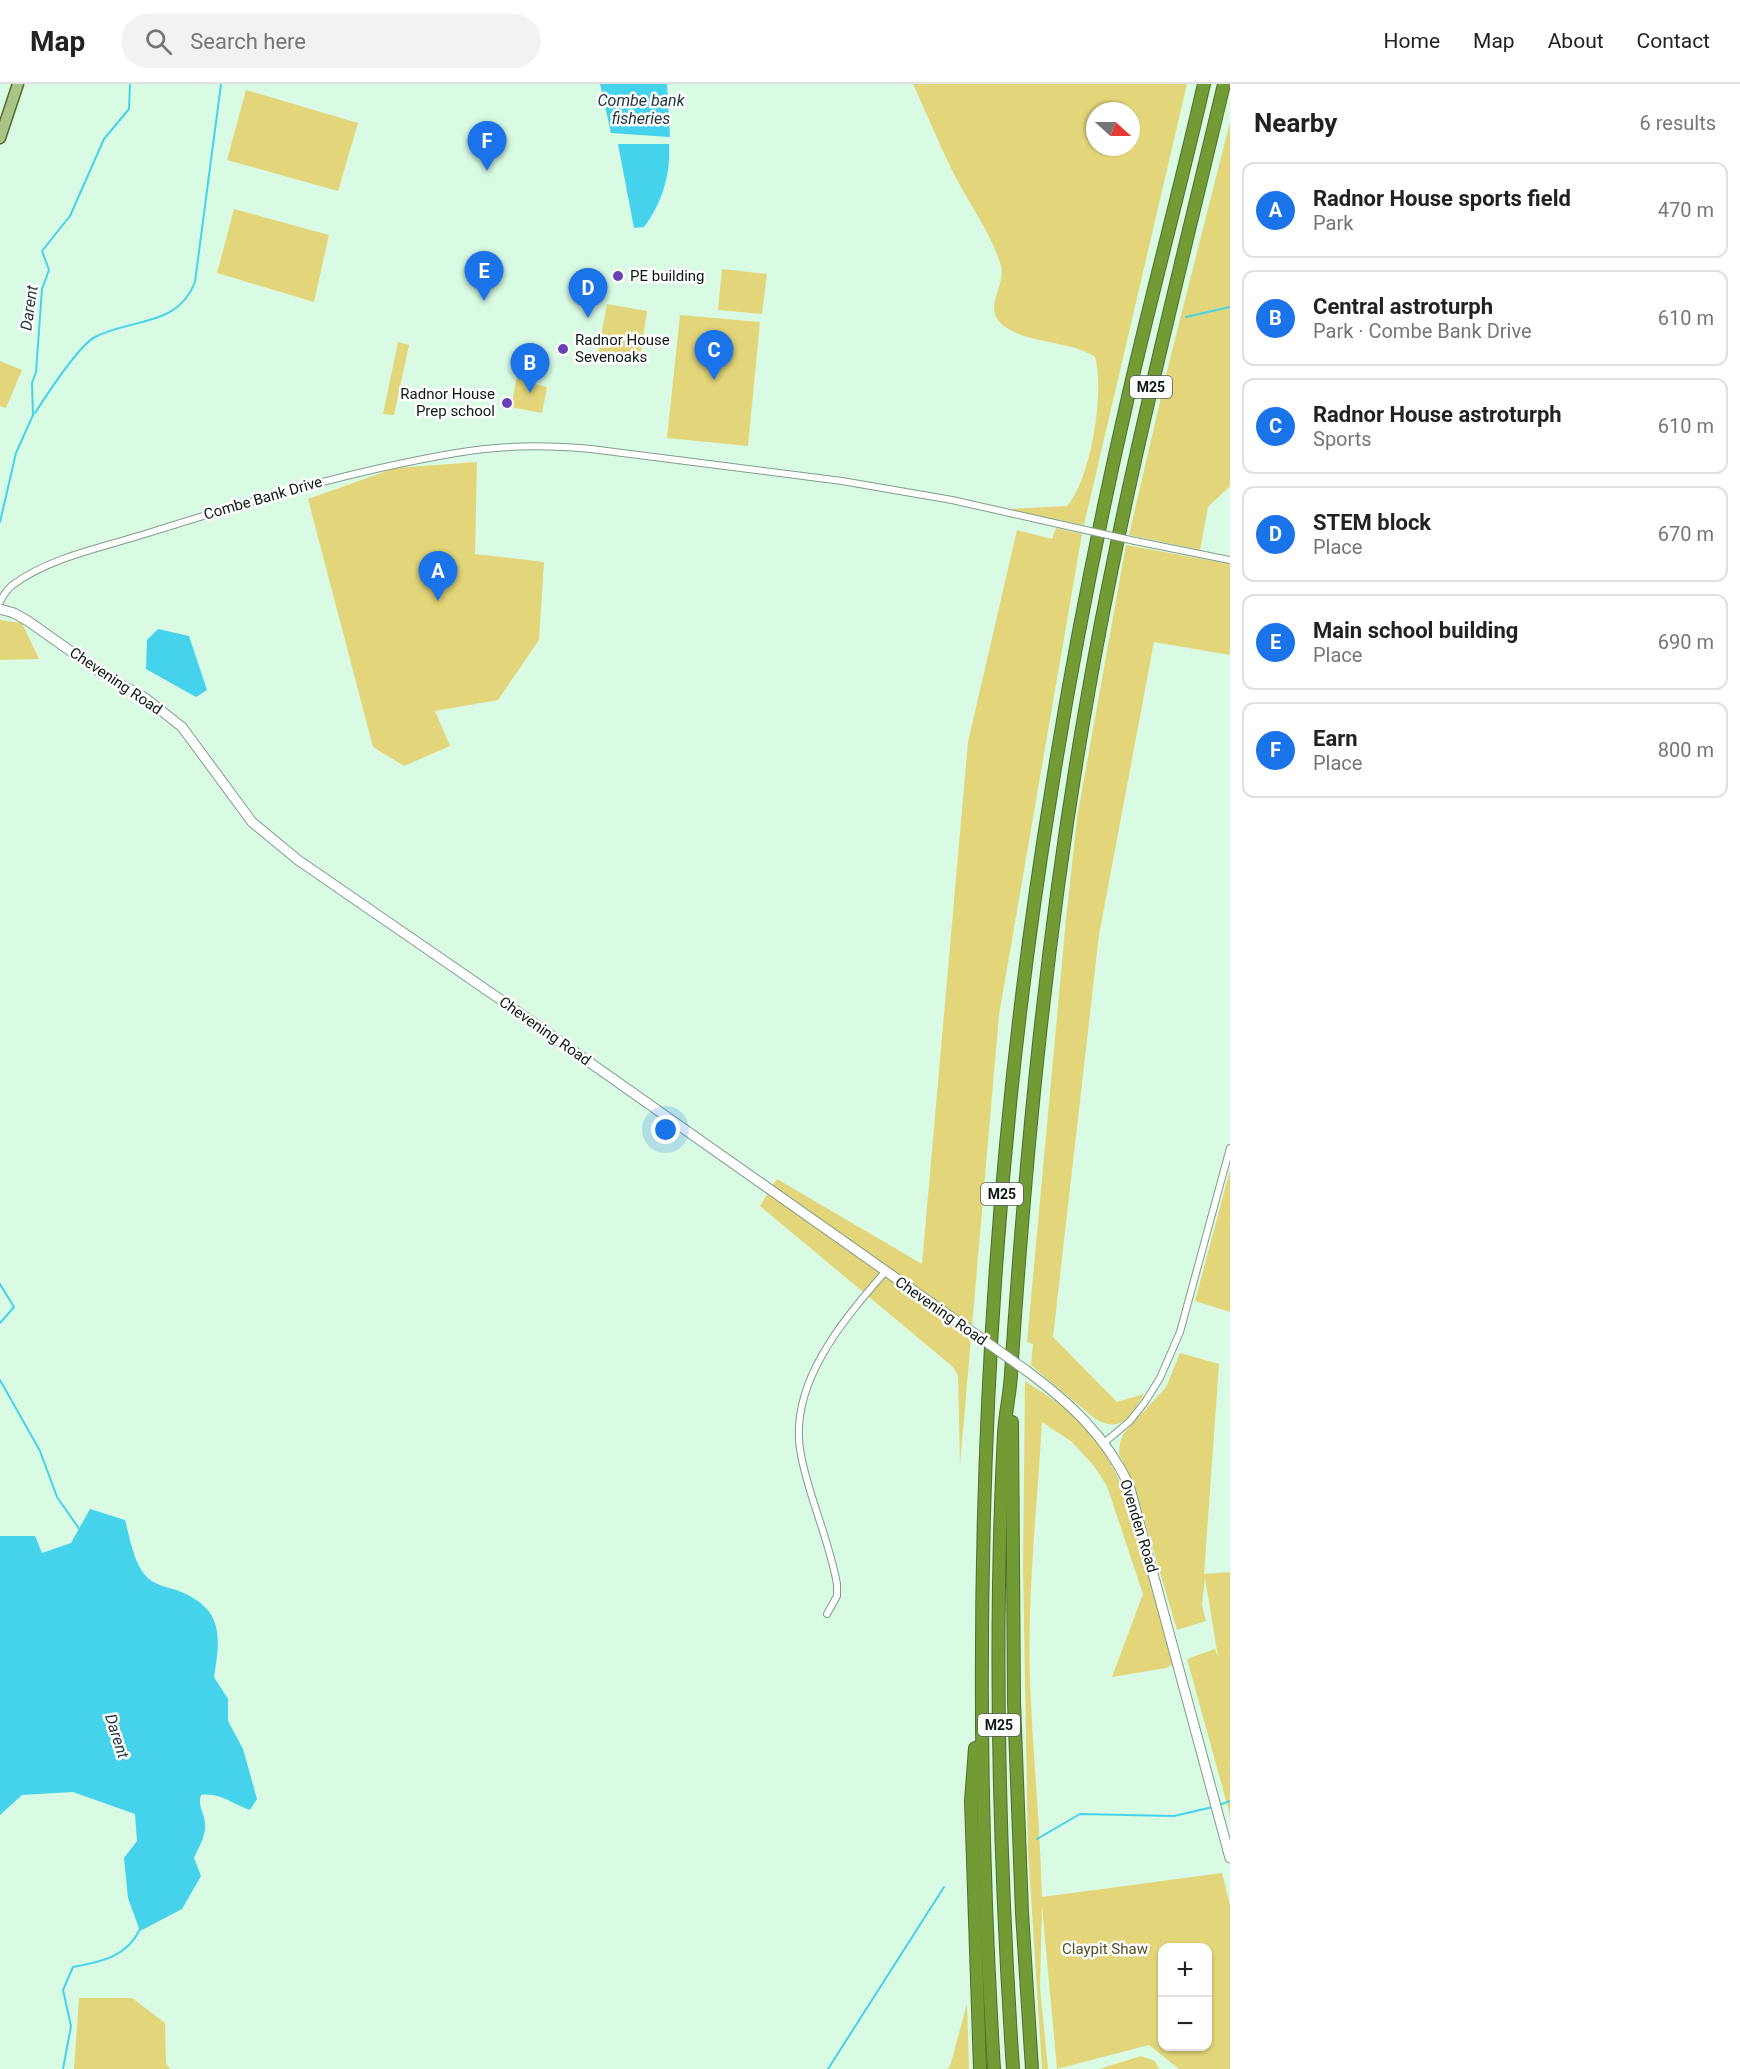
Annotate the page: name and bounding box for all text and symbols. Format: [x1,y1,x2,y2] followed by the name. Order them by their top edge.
[121,14,541,68] search box
[30,25,85,58] text: Map
[142,25,175,58] icon: search
[190,29,306,54] text: Search here
[1384,29,1440,53] text: Home
[1473,29,1515,53] text: Map
[1548,29,1604,53] text: About
[1637,29,1710,53] text: Contact
[597,91,686,128] water label: Combe bank fisheries
[1086,102,1140,156] north arrow
[1254,108,1337,138] text: Nearby
[1640,111,1716,135] text: 6 results
[468,122,506,171] pin: F
[1313,186,1571,211] text: Radnor House sports field
[1269,198,1282,222] text: A
[1658,198,1714,222] text: 470 m
[1313,211,1353,235] text: Park
[464,252,504,301] pin: E
[630,267,705,285] place label: PE building
[568,268,608,318] pin: D
[611,269,625,283] marker: PE building
[16,283,42,332] water label: Darent
[1313,294,1493,319] text: Central astroturph
[1269,306,1282,330] text: B
[1658,306,1714,330] text: 610 m
[1313,319,1532,343] text: Park · Combe Bank Drive
[694,330,734,380] pin: C
[575,331,670,366] place label: Radnor House Sevenoaks
[556,342,570,356] marker: Radnor House Sevenoaks
[510,344,550,393] pin: B
[1130,376,1172,398] road number: M25
[400,385,495,420] place label: Radnor House Prep school
[500,396,514,410] marker: Radnor House Prep school
[1313,402,1562,427] text: Radnor House astroturph
[1269,414,1282,438] text: C
[1658,414,1714,438] text: 610 m
[1313,427,1372,451] text: Sports
[202,472,324,524] street label: Combe Bank Drive
[1313,510,1431,535] text: STEM block
[1269,522,1282,546] text: D
[1658,522,1714,546] text: 670 m
[1313,535,1362,559] text: Place
[418,552,458,601] pin: A
[1313,618,1518,643] text: Main school building
[1270,630,1281,654] text: E
[1658,630,1714,654] text: 690 m
[66,643,166,719] street label: Chevening Road
[1313,643,1362,667] text: Place
[1313,726,1358,751] text: Earn
[1270,738,1281,762] text: F
[1658,738,1714,762] text: 800 m
[1313,751,1362,775] text: Place
[496,993,594,1069] street label: Chevening Road
[651,1115,680,1144] your location
[981,1183,1023,1205] road number: M25
[892,1273,990,1349] street label: Chevening Road
[1116,1477,1162,1575] street label: Ovenden Road
[101,1711,133,1762] water label: Darent
[978,1714,1020,1736] road number: M25
[1062,1940,1148,1958] park label: Claypit Shaw
[1158,1943,1212,2051] map controls
[1158,1943,1212,1997] button: +
[1158,1997,1212,2051] button: −

